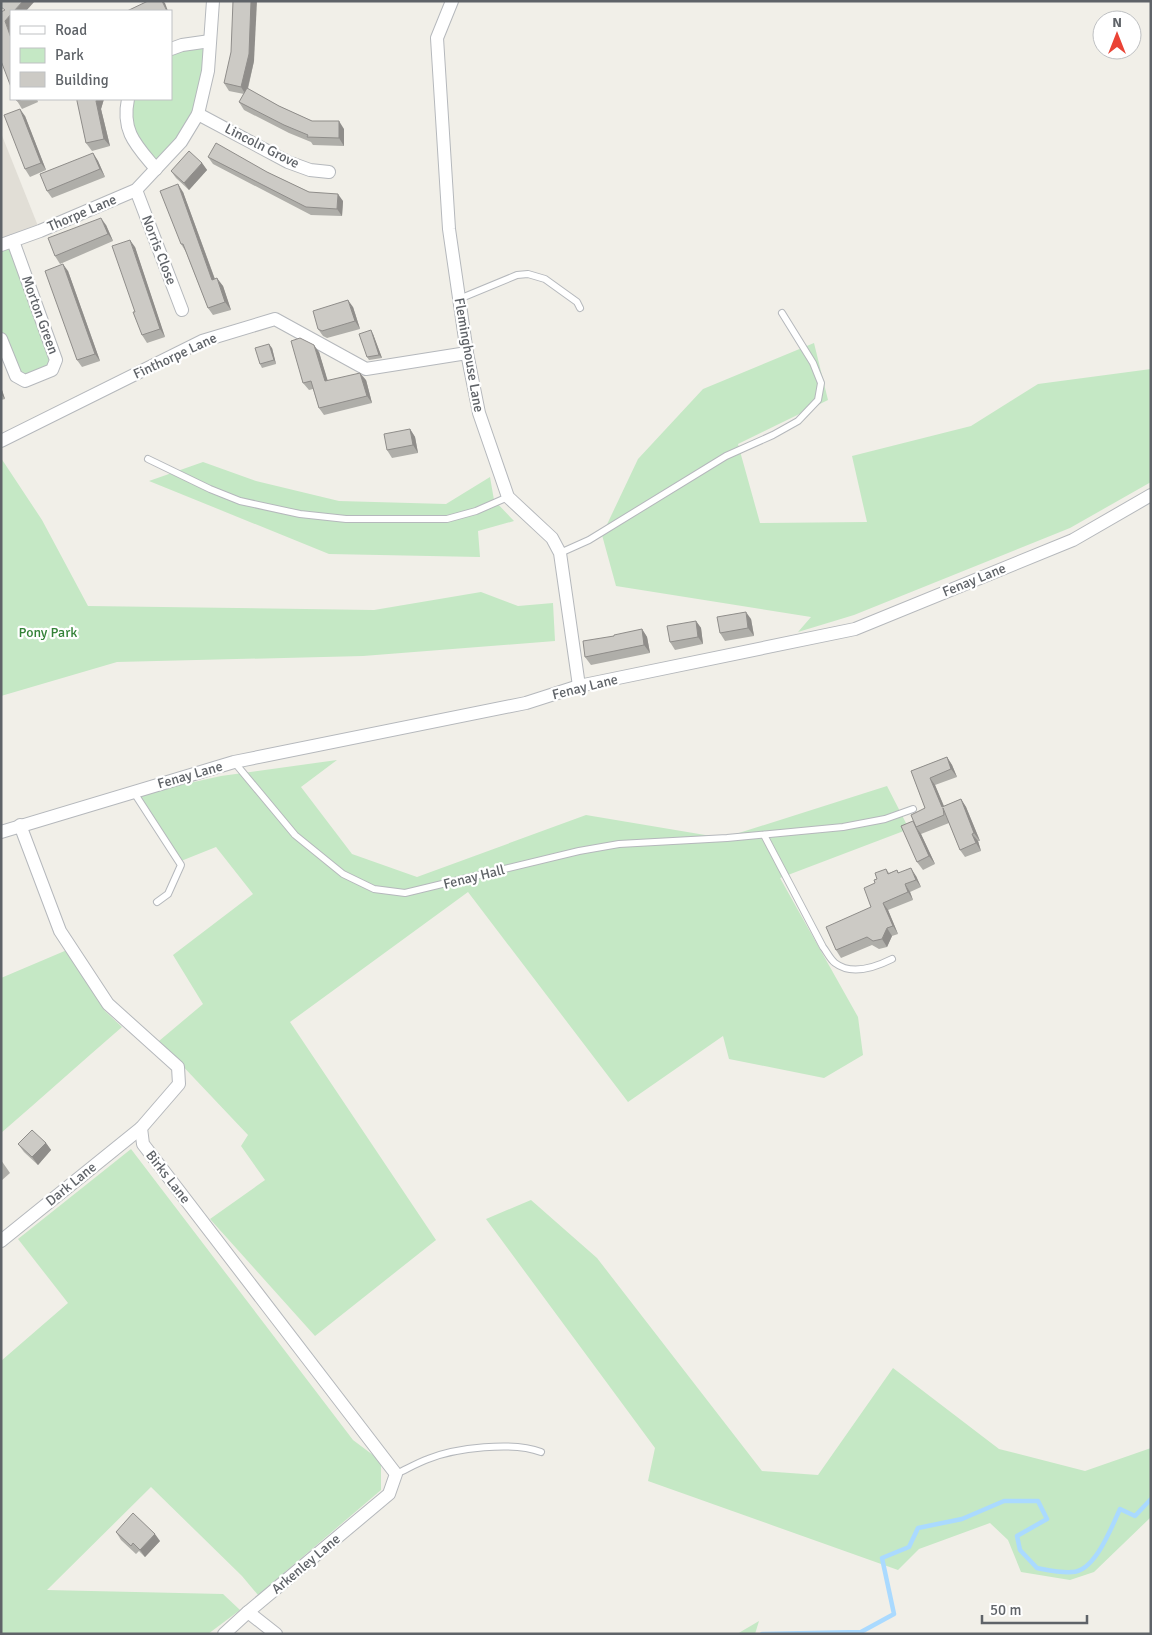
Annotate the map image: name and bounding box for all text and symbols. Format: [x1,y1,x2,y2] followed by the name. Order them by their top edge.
[10,10,172,100] legend
[1092,10,1142,60] north arrow
[1112,14,1122,31] text: N
[55,21,87,39] text: Road
[55,46,84,64] text: Park
[55,71,109,89] text: Building
[222,120,302,172] street label: Lincoln Grove
[45,191,119,235] street label: Thorpe Lane
[138,213,180,287] street label: Norris Close
[18,273,62,357] street label: Morton Green
[451,296,487,414] street label: Fleminghouse Lane
[131,329,219,383] street label: Finthorpe Lane
[940,560,1008,600] street label: Fenay Lane
[19,624,77,641] park label: Pony Park
[550,671,620,703] street label: Fenay Lane
[155,758,225,792] street label: Fenay Lane
[442,861,506,893] street label: Fenay Hall
[142,1147,194,1207] street label: Birks Lane
[42,1158,100,1210] street label: Dark Lane
[268,1530,344,1598] street label: Arkenley Lane
[982,1592,1087,1624] scale bar
[990,1601,1021,1619] text: 50 m

